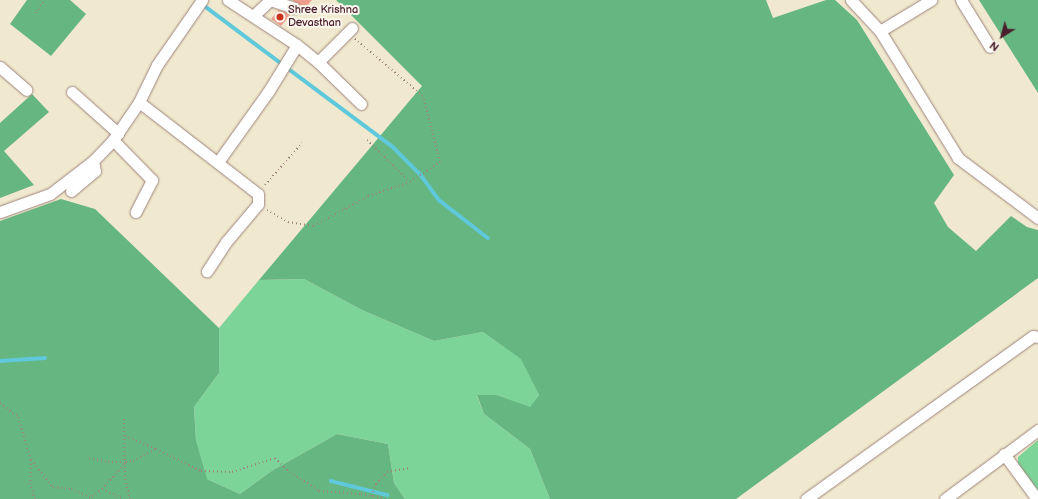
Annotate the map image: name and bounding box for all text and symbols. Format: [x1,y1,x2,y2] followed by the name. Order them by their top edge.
[288,4,358,30] place label: Shree Krishna Devasthan
[275,12,285,22] marker: Shree Krishna Devasthan
[982,16,1022,56] north arrow
[987,38,1002,54] text: N

